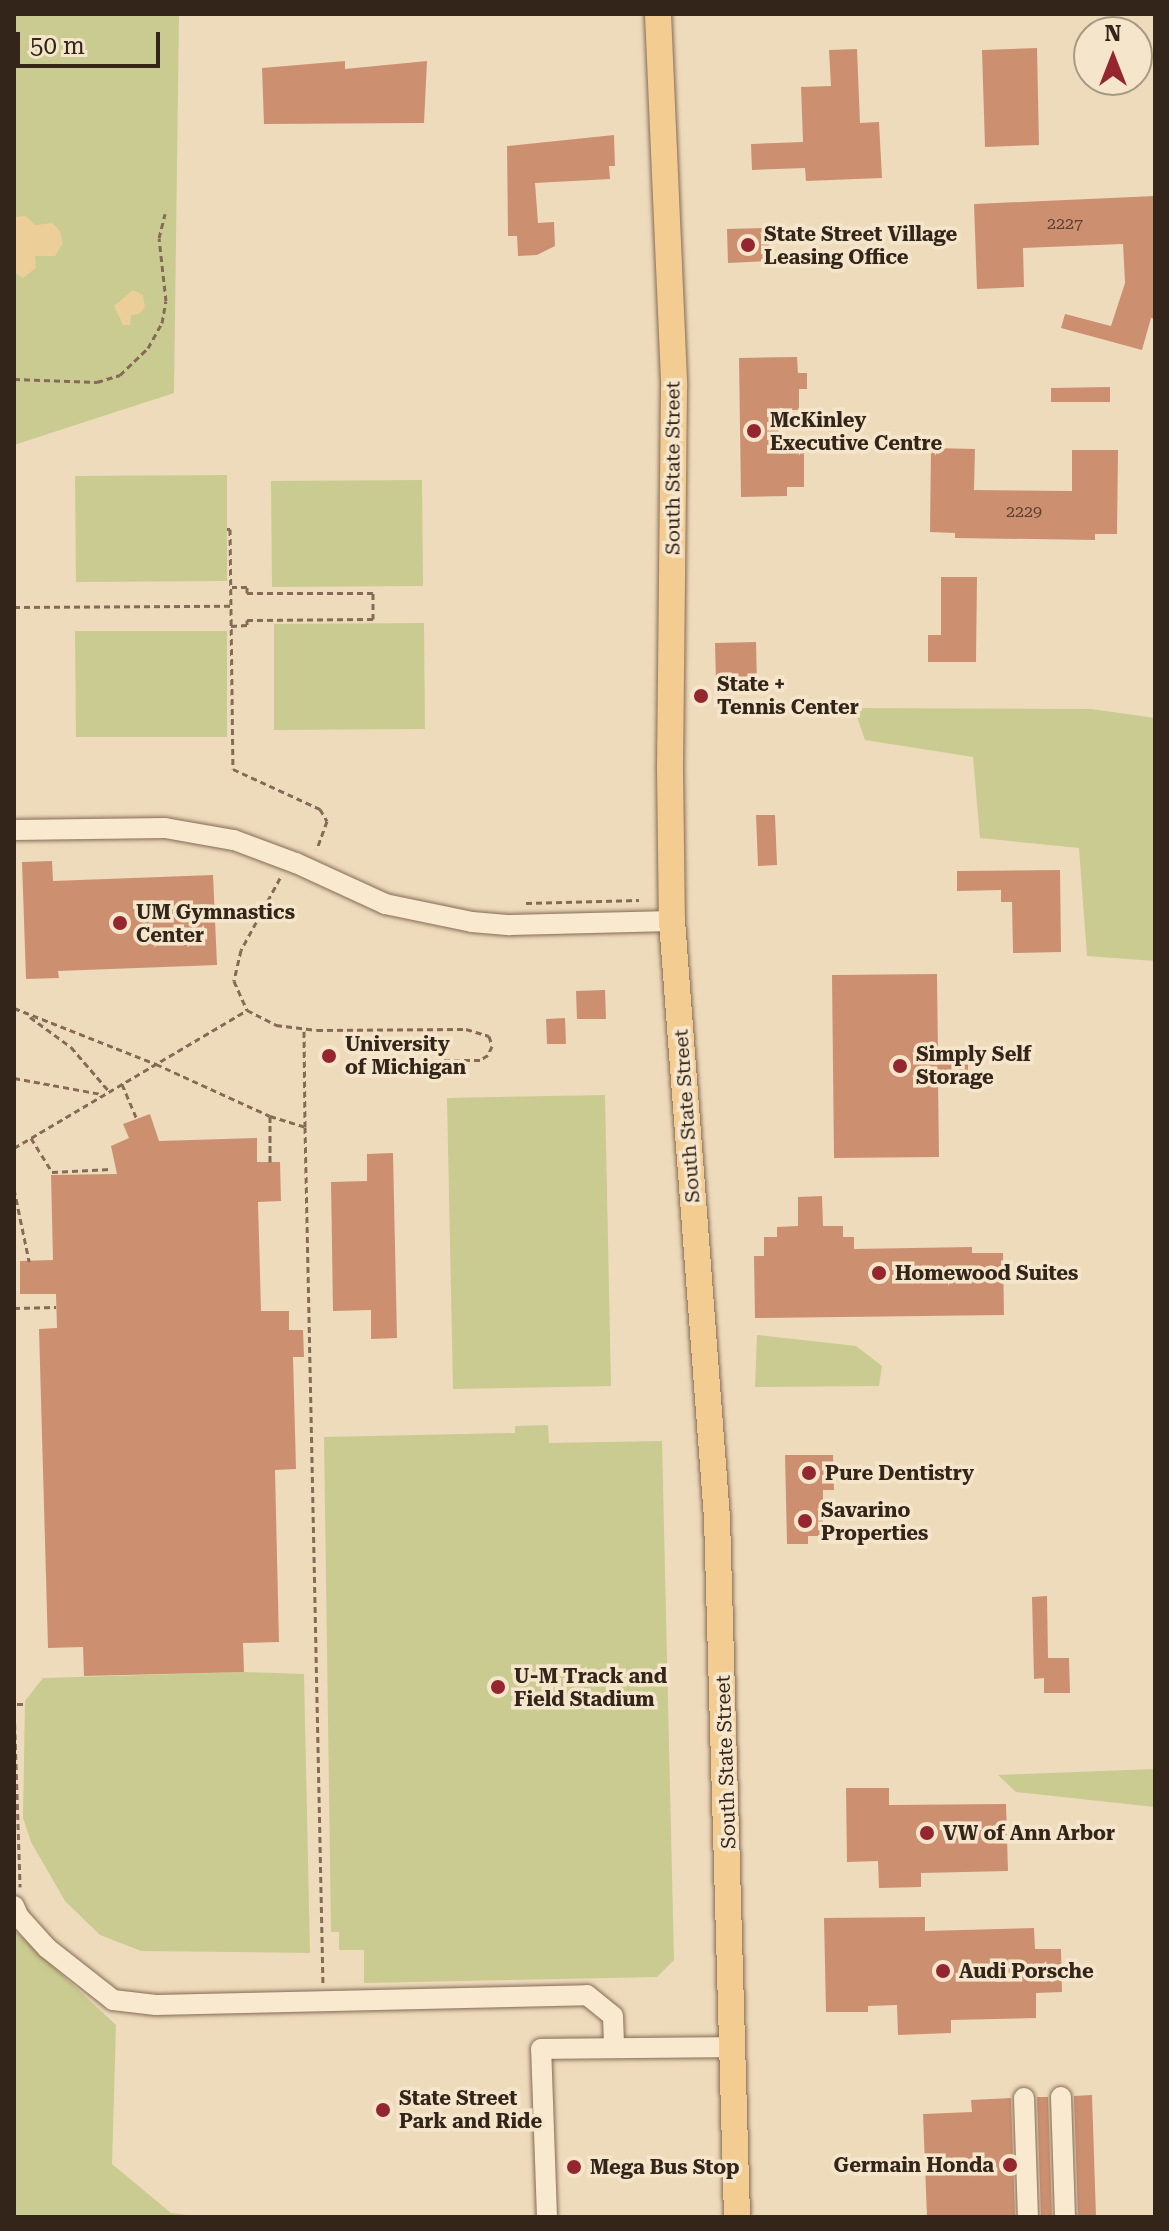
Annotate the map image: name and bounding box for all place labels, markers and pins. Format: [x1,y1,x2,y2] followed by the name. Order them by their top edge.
[764,222,957,269] place label: State Street Village Leasing Office
[739,236,757,254] marker: State Street Village Leasing Office
[770,408,942,455] place label: McKinley Executive Centre
[745,422,763,440] marker: McKinley Executive Centre
[717,672,859,719] place label: State + Tennis Center
[692,687,710,705] marker: State + Tennis Center
[136,900,295,947] place label: UM Gymnastics Center
[111,914,129,932] marker: UM Gymnastics Center
[345,1032,466,1079] place label: University of Michigan
[916,1042,1031,1089] place label: Simply Self Storage
[320,1047,338,1065] marker: University of Michigan
[891,1057,909,1075] marker: Simply Self Storage
[895,1261,1078,1285] place label: Homewood Suites
[870,1264,888,1282] marker: Homewood Suites
[825,1461,974,1485] place label: Pure Dentistry
[800,1464,818,1482] marker: Pure Dentistry
[821,1498,928,1545] place label: Savarino Properties
[796,1512,814,1530] marker: Savarino Properties
[514,1664,667,1711] place label: U-M Track and Field Stadium
[489,1678,507,1696] marker: U-M Track and Field Stadium
[943,1821,1115,1845] place label: VW of Ann Arbor
[918,1824,936,1842] marker: VW of Ann Arbor
[959,1959,1094,1983] place label: Audi Porsche
[934,1962,952,1980] marker: Audi Porsche
[399,2086,542,2133] place label: State Street Park and Ride
[374,2101,392,2119] marker: State Street Park and Ride
[834,2153,994,2177] place label: Germain Honda
[590,2155,740,2179] place label: Mega Bus Stop
[1001,2156,1019,2174] marker: Germain Honda
[565,2158,583,2176] marker: Mega Bus Stop

